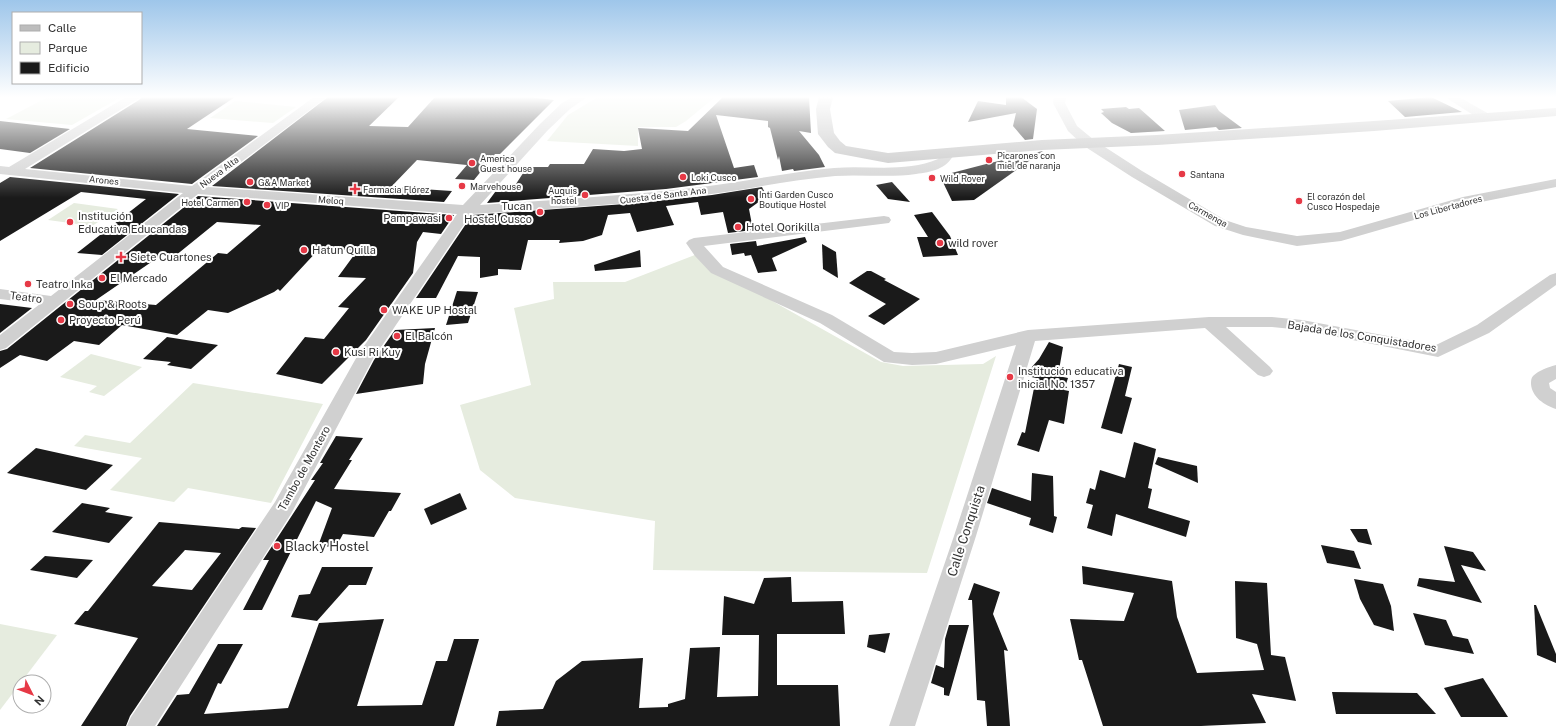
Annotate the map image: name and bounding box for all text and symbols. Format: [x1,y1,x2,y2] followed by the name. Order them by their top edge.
[12,12,142,84] legend
[48,21,77,35] text: Calle
[48,41,88,55] text: Parque
[48,61,90,75] text: Edificio
[997,150,1061,171] place label: Picarones con miel de naranja
[480,153,532,174] place label: America Guest house
[197,154,241,190] street label: Nueva Alta
[984,155,994,165] marker: Picarones con miel de naranja
[467,158,477,168] marker: America Guest house
[1177,169,1187,179] marker: Santana
[1190,169,1225,180] place label: Santana
[678,172,688,182] marker: Loki Cusco
[691,172,737,183] place label: Loki Cusco
[89,173,120,187] street label: Arones
[927,173,937,183] marker: Wild Rover
[940,173,985,184] place label: Wild Rover
[245,177,255,187] marker: G&A Market
[258,177,310,188] place label: G&A Market
[457,181,467,191] marker: Marvehouse
[470,181,521,192] place label: Marvehouse
[350,184,360,194] marker: Farmacia Flórez
[363,184,429,195] place label: Farmacia Flórez
[619,184,707,206] street label: Cuesta de Santa Ana
[548,185,577,206] place label: Auquis hostel
[759,189,833,210] place label: Inti Garden Cusco Boutique Hostel
[580,190,590,200] marker: Auquis hostel
[1307,191,1380,212] place label: El corazón del Cusco Hospedaje
[1413,193,1484,221] street label: Los Libertadores
[318,194,344,206] street label: Meloq
[746,194,756,204] marker: Inti Garden Cusco Boutique Hostel
[1294,196,1304,206] marker: El corazón del Cusco Hospedaje
[181,197,239,208] place label: Hotel Carmen
[242,197,252,207] marker: Hotel Carmen
[1187,199,1230,229] street label: Carmenqa
[262,200,272,210] marker: VIP
[275,200,290,211] place label: VIP
[464,200,532,225] place label: Tucan Hostel Cusco
[535,207,545,217] marker: Tucan Hostel Cusco
[78,210,187,235] place label: Institución Educativa Educandas
[383,212,441,224] place label: Pampawasi
[444,213,454,223] marker: Pampawasi
[65,217,75,227] marker: Institución Educativa Educandas
[746,221,820,233] place label: Hotel Qorikilla
[733,222,743,232] marker: Hotel Qorikilla
[948,237,998,249] place label: wild rover
[935,238,945,248] marker: wild rover
[312,244,376,256] place label: Hatun Quilla
[299,245,309,255] marker: Hatun Quilla
[115,251,127,263] marker: Siete Cuartones
[130,251,212,263] place label: Siete Cuartones
[110,272,168,284] place label: El Mercado
[97,273,107,283] marker: El Mercado
[36,278,93,290] place label: Teatro Inka
[23,279,33,289] marker: Teatro Inka
[9,289,43,305] street label: Teatro
[78,298,147,310] place label: Soup & Roots
[65,299,75,309] marker: Soup & Roots
[392,304,477,316] place label: WAKE UP Hostal
[379,305,389,315] marker: WAKE UP Hostal
[69,314,141,326] place label: Proyecto Perú
[56,315,66,325] marker: Proyecto Perú
[1287,318,1438,354] street label: Bajada de los Conquistadores
[405,330,453,342] place label: El Balcón
[392,331,402,341] marker: El Balcón
[344,346,401,358] place label: Kusi Ri Kuy
[331,347,341,357] marker: Kusi Ri Kuy
[1018,365,1124,390] place label: Institución educativa inicial No. 1357
[1005,372,1015,382] marker: Institución educativa inicial No. 1357
[276,424,332,512] street label: Tambo de Montero
[944,484,988,578] street label: Calle Conquista
[285,539,369,554] place label: Blacky Hostel
[272,541,282,551] marker: Blacky Hostel
[12,674,52,714] north arrow
[32,693,47,708] text: N

